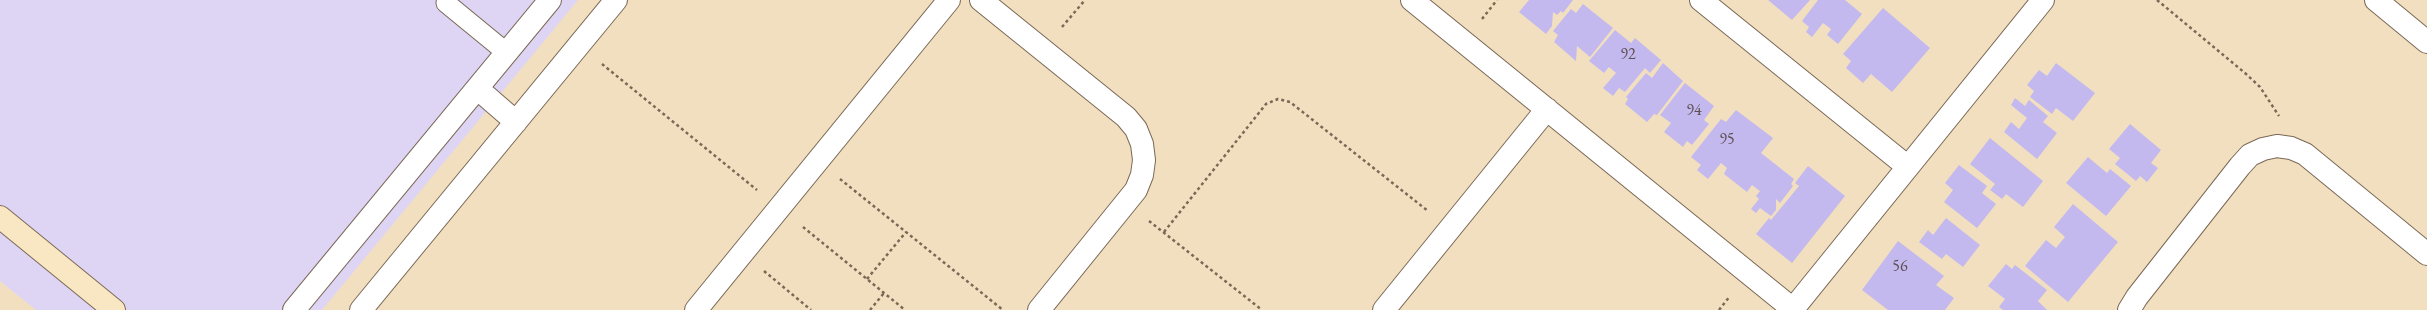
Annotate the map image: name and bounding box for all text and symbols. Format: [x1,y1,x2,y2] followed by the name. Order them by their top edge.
[1620,45,1636,65] house number: 92
[1686,101,1702,121] house number: 94
[1719,130,1735,150] house number: 95
[1892,257,1908,277] house number: 56

